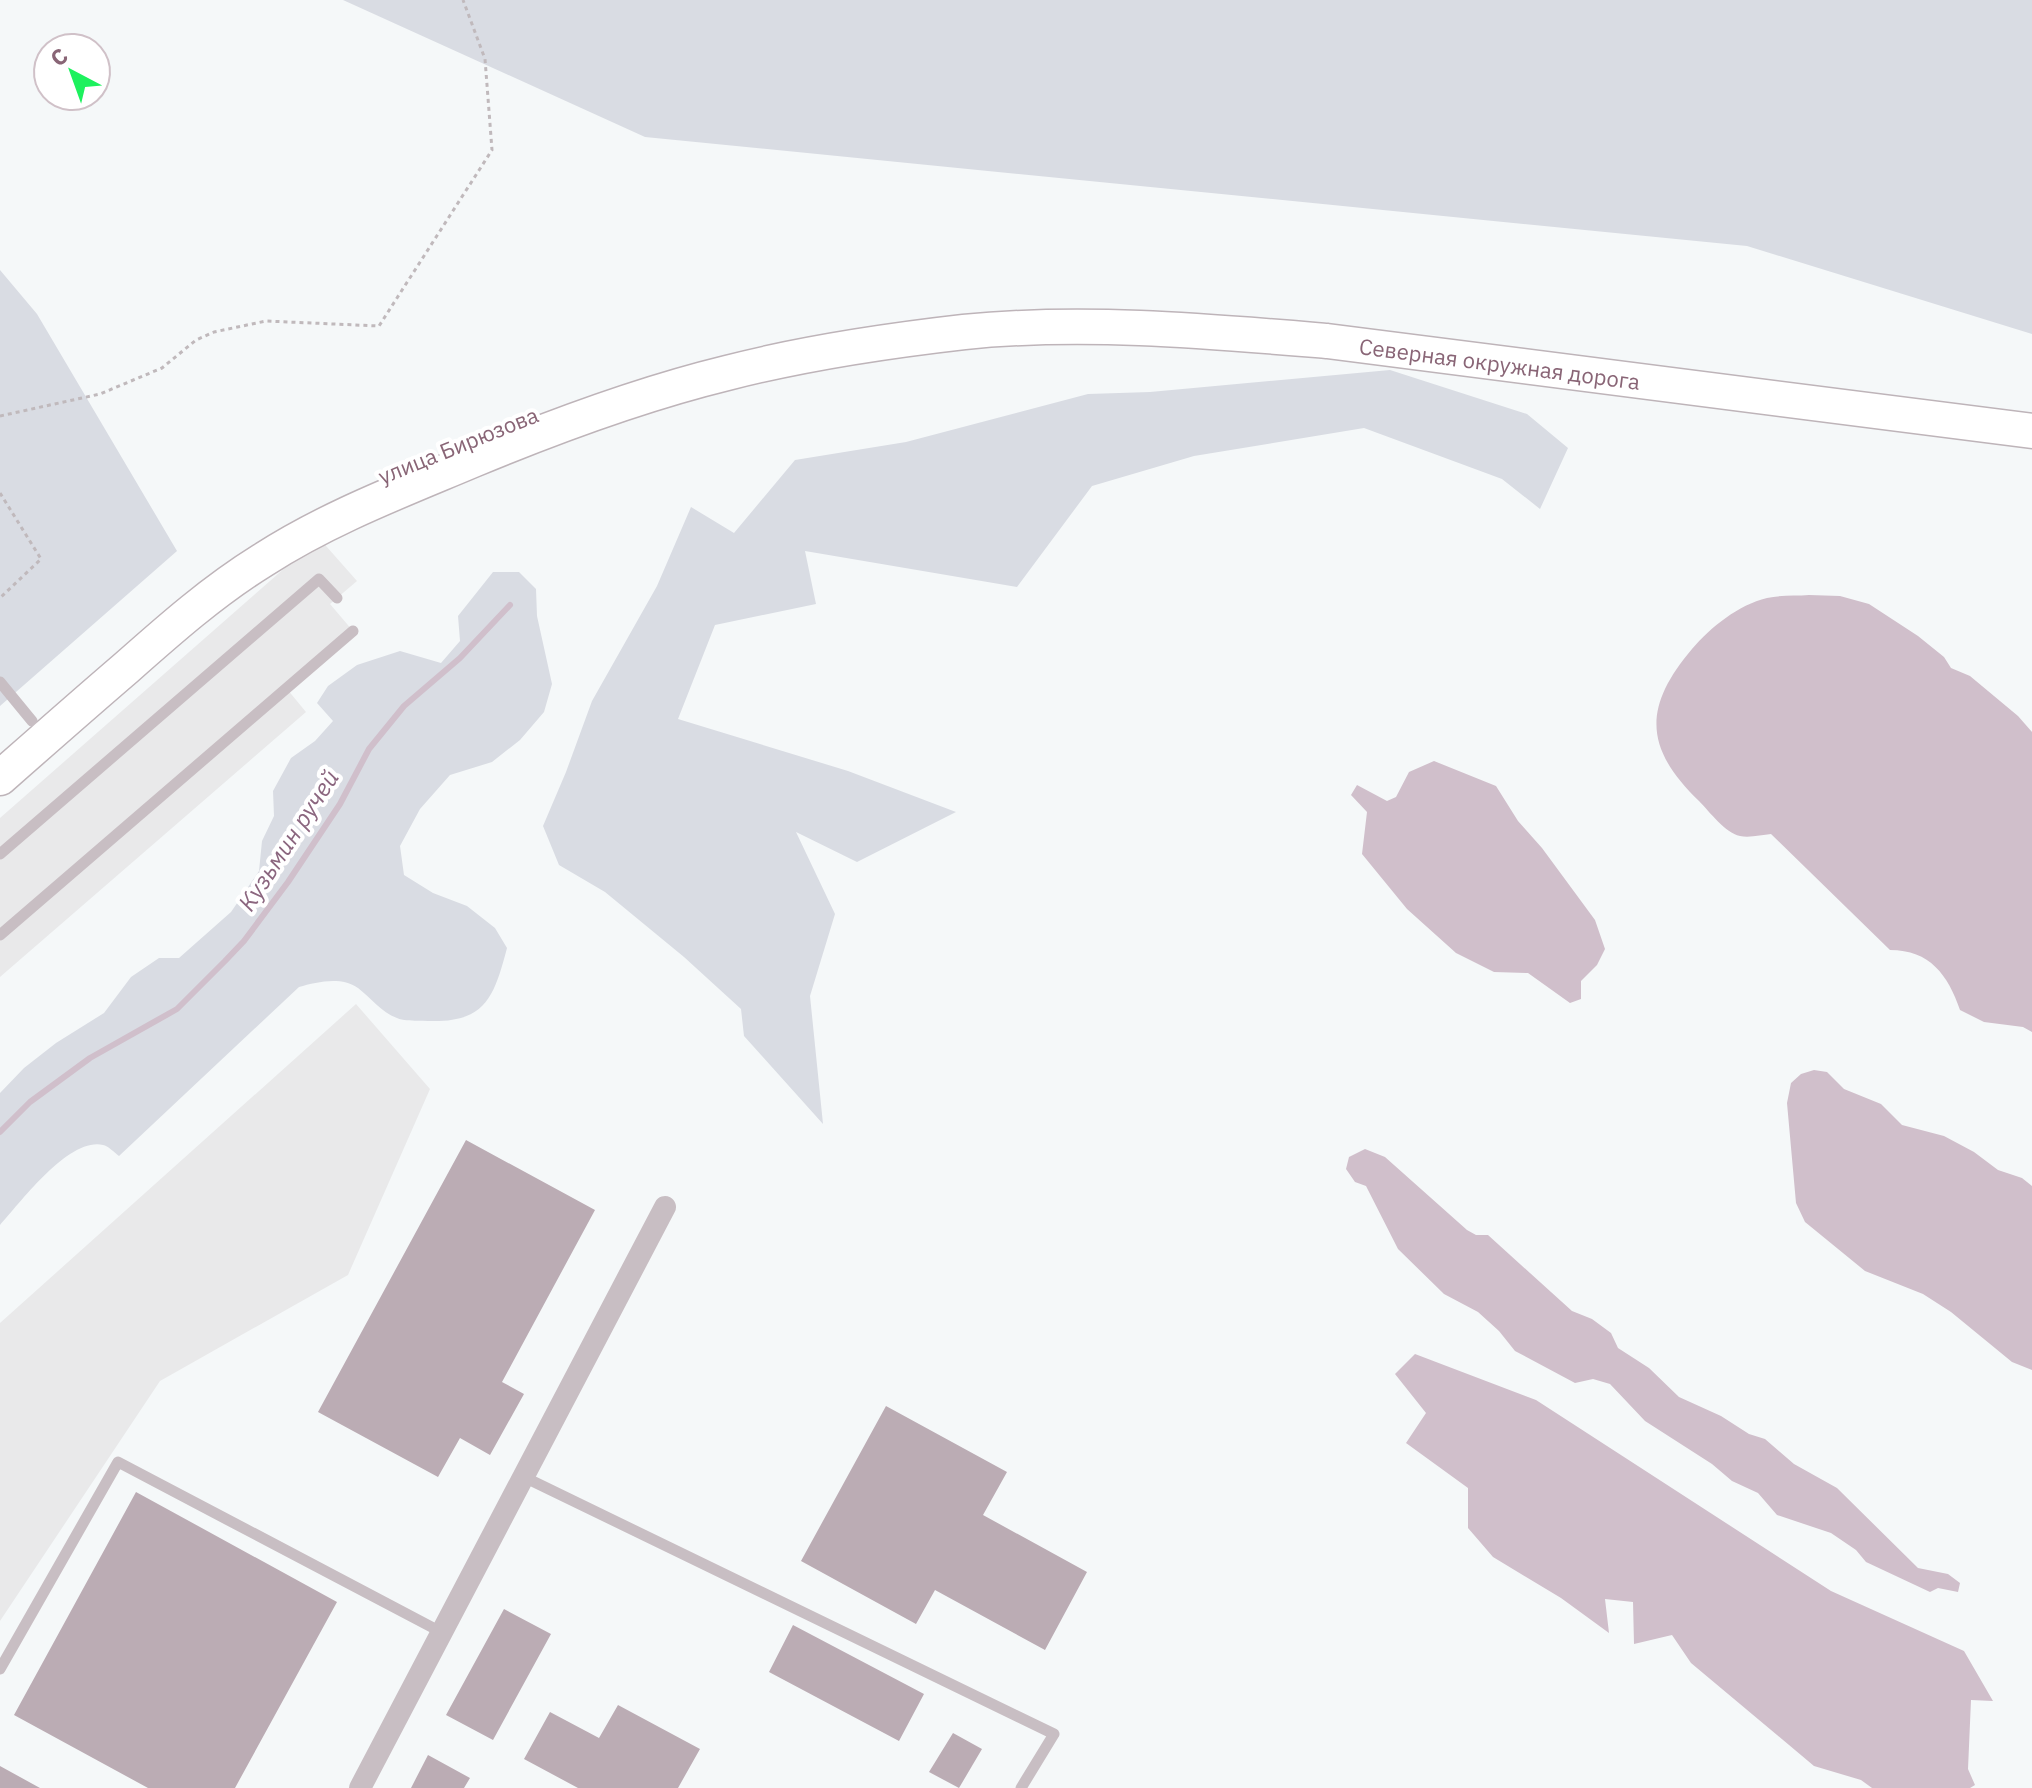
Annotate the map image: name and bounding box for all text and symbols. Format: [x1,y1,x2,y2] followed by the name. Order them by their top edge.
[32,32,112,112] north arrow
[44,41,73,72] text: С
[1358,331,1642,395] street label: Северная окружная дорога
[374,400,543,490] street label: улица Бирюзова
[230,763,346,917] water label: Кузьмин ручей

